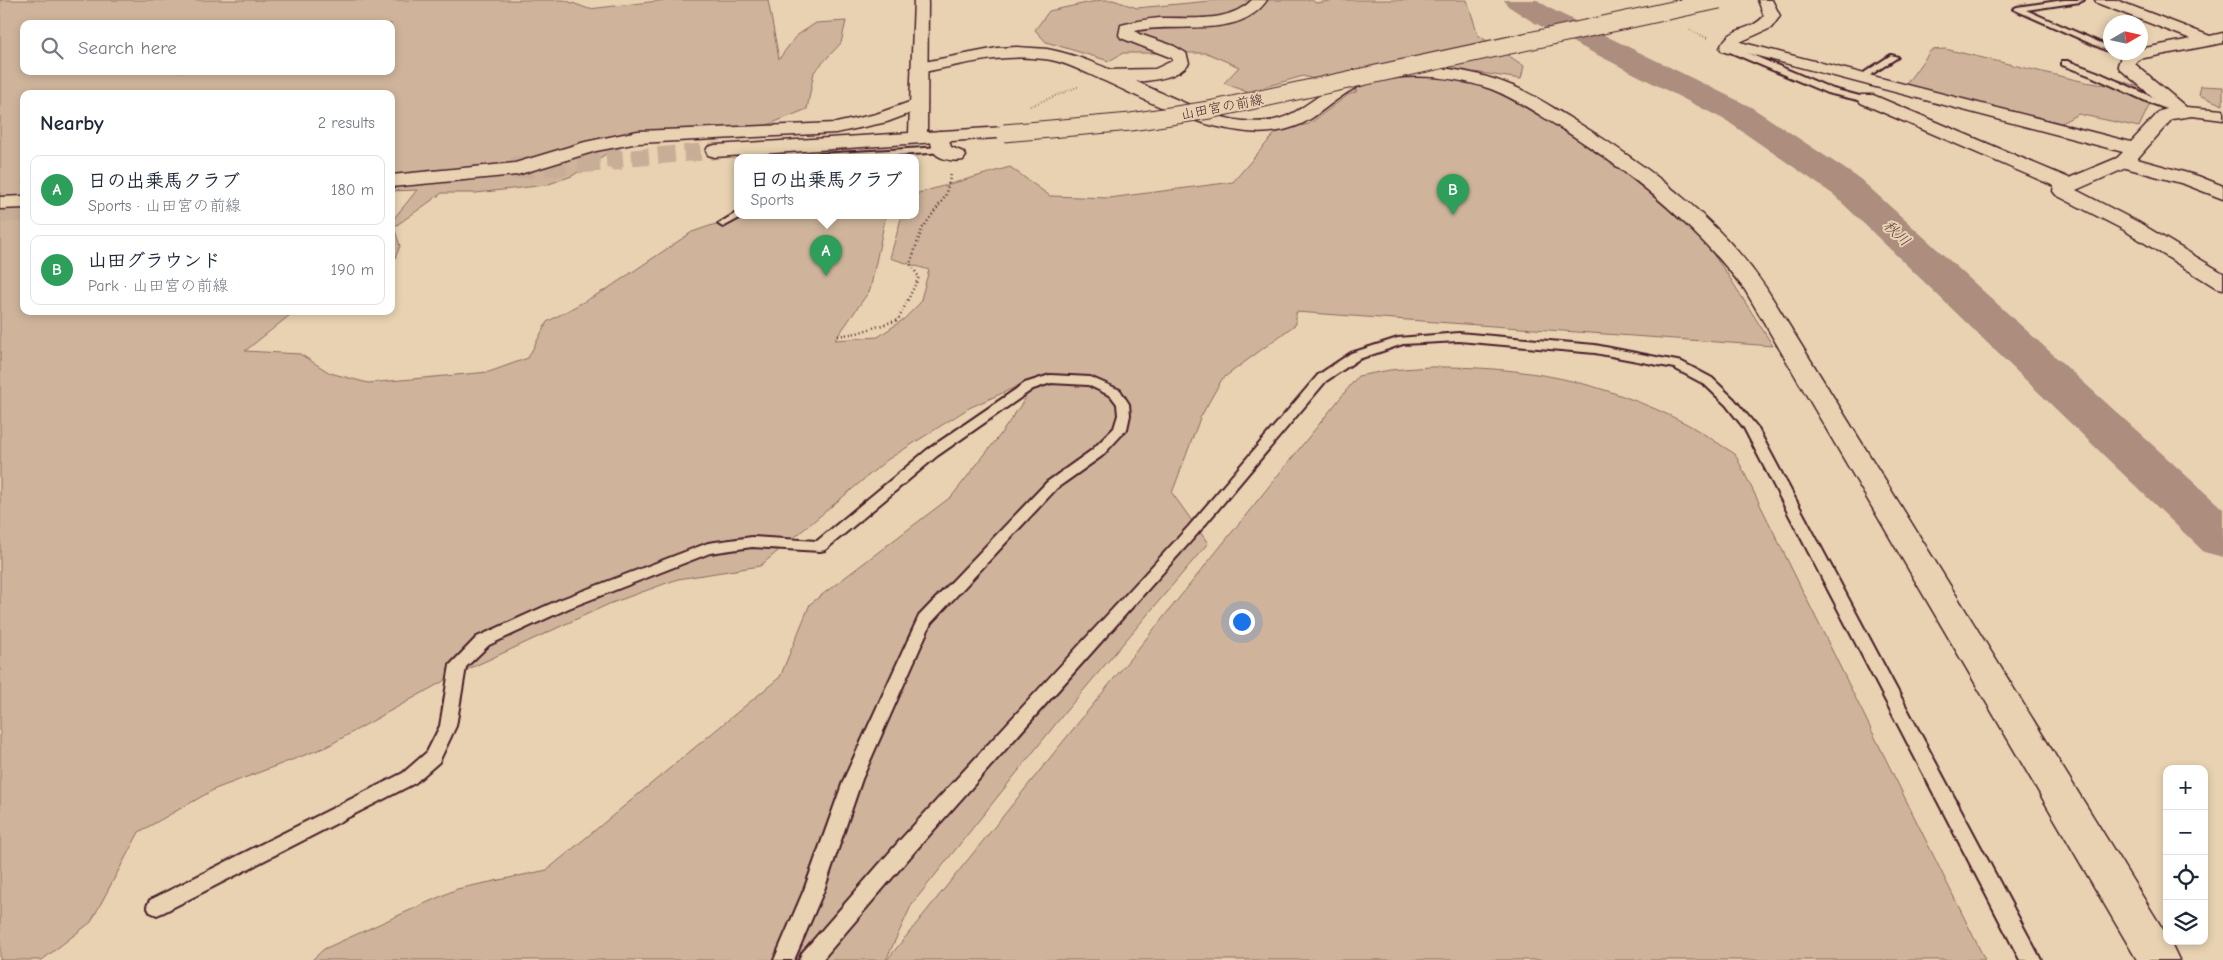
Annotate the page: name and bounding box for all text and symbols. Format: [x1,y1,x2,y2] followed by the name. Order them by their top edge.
[2103,15,2148,60] north arrow
[20,20,395,75] search box
[38,34,66,62] icon: search
[78,37,177,59] text: Search here
[1179,91,1265,123] street label: 山田宮の前線
[40,111,104,135] text: Nearby
[318,114,375,132] text: 2 results
[734,154,919,219] popup
[750,169,903,191] text: 日の出乗馬クラブ
[88,170,240,192] text: 日の出乗馬クラブ
[1437,174,1469,215] pin: B
[53,181,61,199] text: A
[331,181,374,199] text: 180 m
[750,191,794,209] text: Sports
[88,197,241,215] text: Sports · 山田宮の前線
[1880,216,1914,250] water label: 秋川
[810,235,842,276] pin: A
[88,250,221,272] text: 山田グラウンド
[52,261,62,279] text: B
[331,261,374,279] text: 190 m
[88,277,228,295] text: Park · 山田宮の前線
[1229,609,1255,635] your location
[2163,765,2208,945] map controls
[2163,765,2208,810] button: +
[2163,810,2208,855] button: −
[2163,855,2208,900] button: locate
[2163,900,2208,945] button: layers

